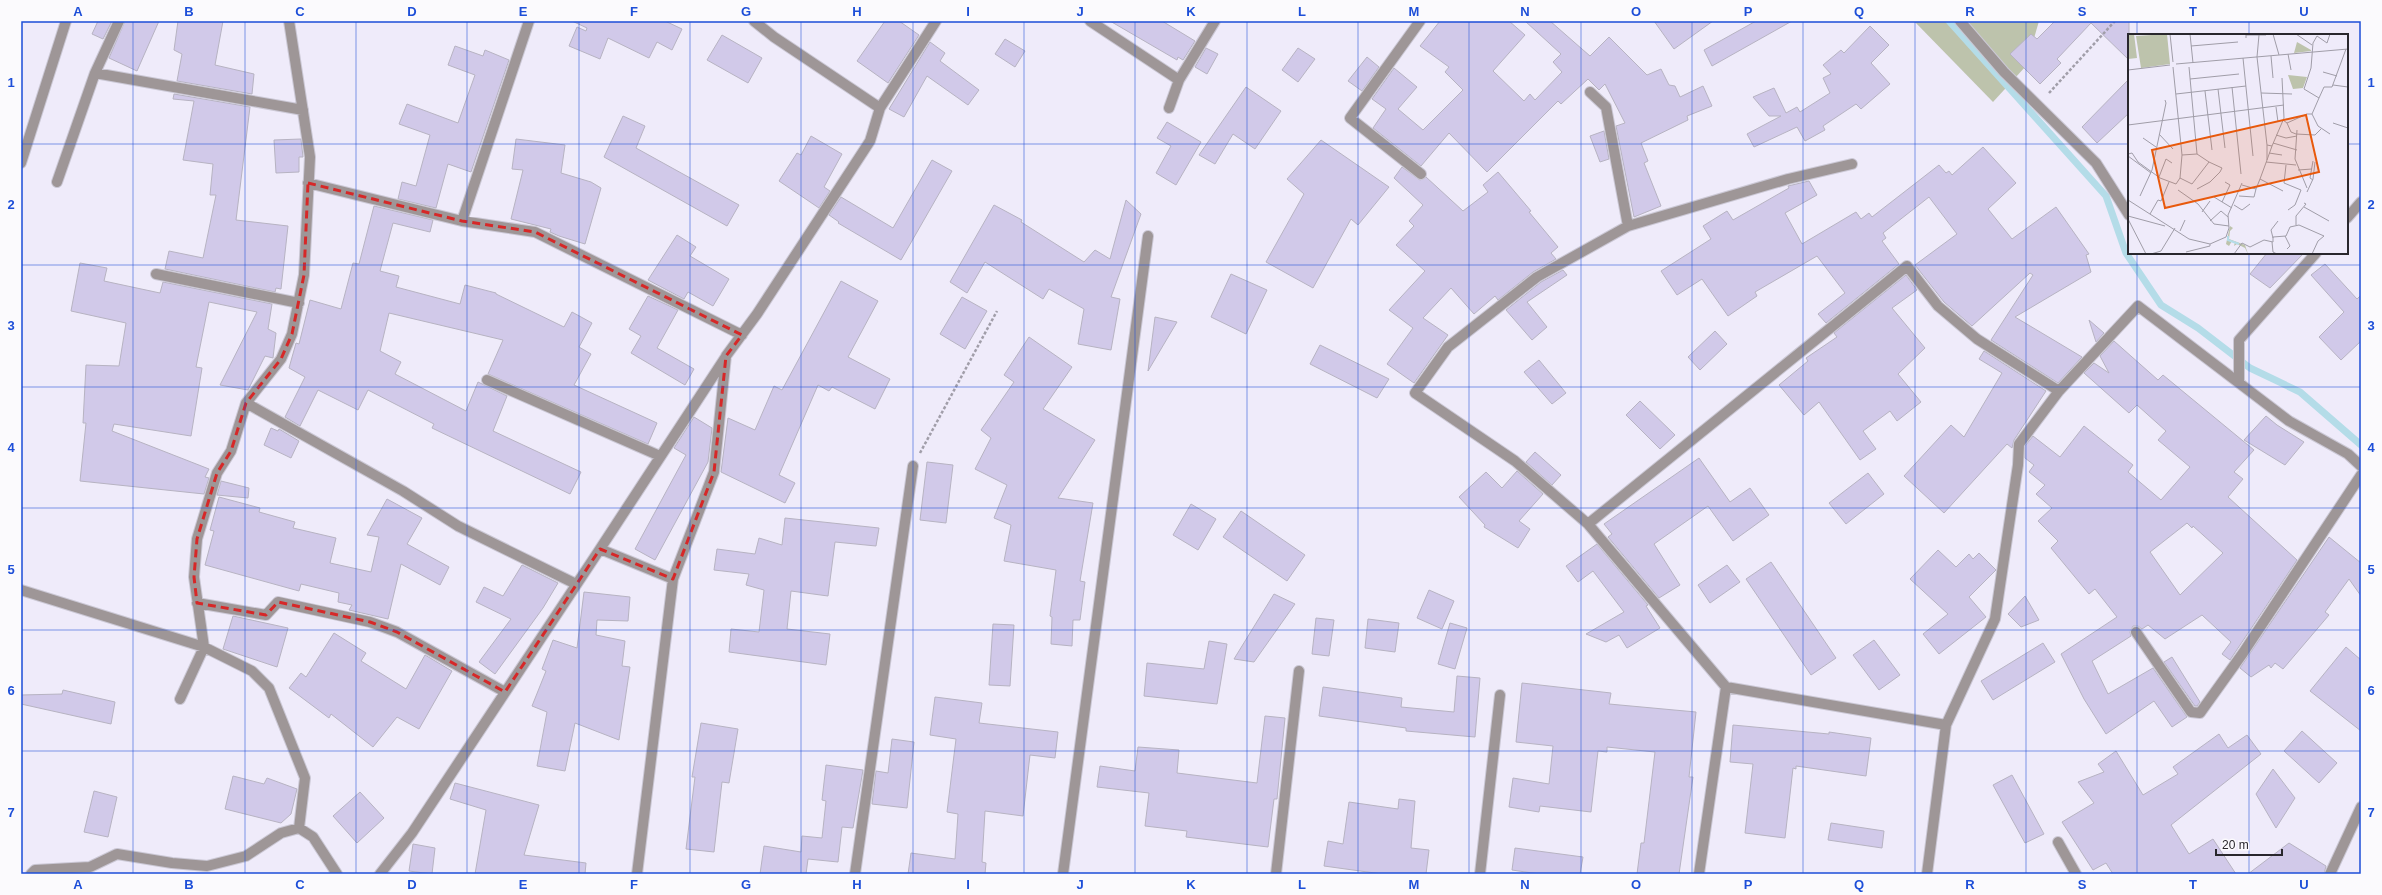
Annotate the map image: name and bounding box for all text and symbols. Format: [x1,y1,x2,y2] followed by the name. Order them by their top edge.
[73,4,83,19] text: A
[184,4,194,19] text: B
[295,4,305,19] text: C
[407,4,417,19] text: D
[519,4,528,19] text: E
[630,4,638,19] text: F
[741,4,751,19] text: G
[852,4,862,19] text: H
[966,4,970,19] text: I
[1076,4,1084,19] text: J
[1186,4,1196,19] text: K
[1298,4,1306,19] text: L
[1409,4,1419,19] text: M
[1520,4,1530,19] text: N
[1631,4,1641,19] text: O
[1744,4,1753,19] text: P
[1854,4,1864,19] text: Q
[1965,4,1975,19] text: R
[2078,4,2087,19] text: S
[2189,4,2197,19] text: T
[2299,4,2309,19] text: U
[2128,34,2348,254] inset map
[7,75,15,90] text: 1
[2367,75,2375,90] text: 1
[7,197,15,212] text: 2
[2367,197,2375,212] text: 2
[7,318,15,333] text: 3
[2367,318,2375,333] text: 3
[7,440,15,455] text: 4
[2367,440,2375,455] text: 4
[7,562,15,577] text: 5
[2367,562,2375,577] text: 5
[7,683,15,698] text: 6
[2367,683,2375,698] text: 6
[7,805,15,820] text: 7
[2367,805,2375,820] text: 7
[2216,831,2282,857] scale bar
[2222,838,2249,852] text: 20 m
[73,877,83,892] text: A
[184,877,194,892] text: B
[295,877,305,892] text: C
[407,877,417,892] text: D
[519,877,528,892] text: E
[630,877,638,892] text: F
[741,877,751,892] text: G
[852,877,862,892] text: H
[966,877,970,892] text: I
[1076,877,1084,892] text: J
[1186,877,1196,892] text: K
[1298,877,1306,892] text: L
[1409,877,1419,892] text: M
[1520,877,1530,892] text: N
[1631,877,1641,892] text: O
[1744,877,1753,892] text: P
[1854,877,1864,892] text: Q
[1965,877,1975,892] text: R
[2078,877,2087,892] text: S
[2189,877,2197,892] text: T
[2299,877,2309,892] text: U

